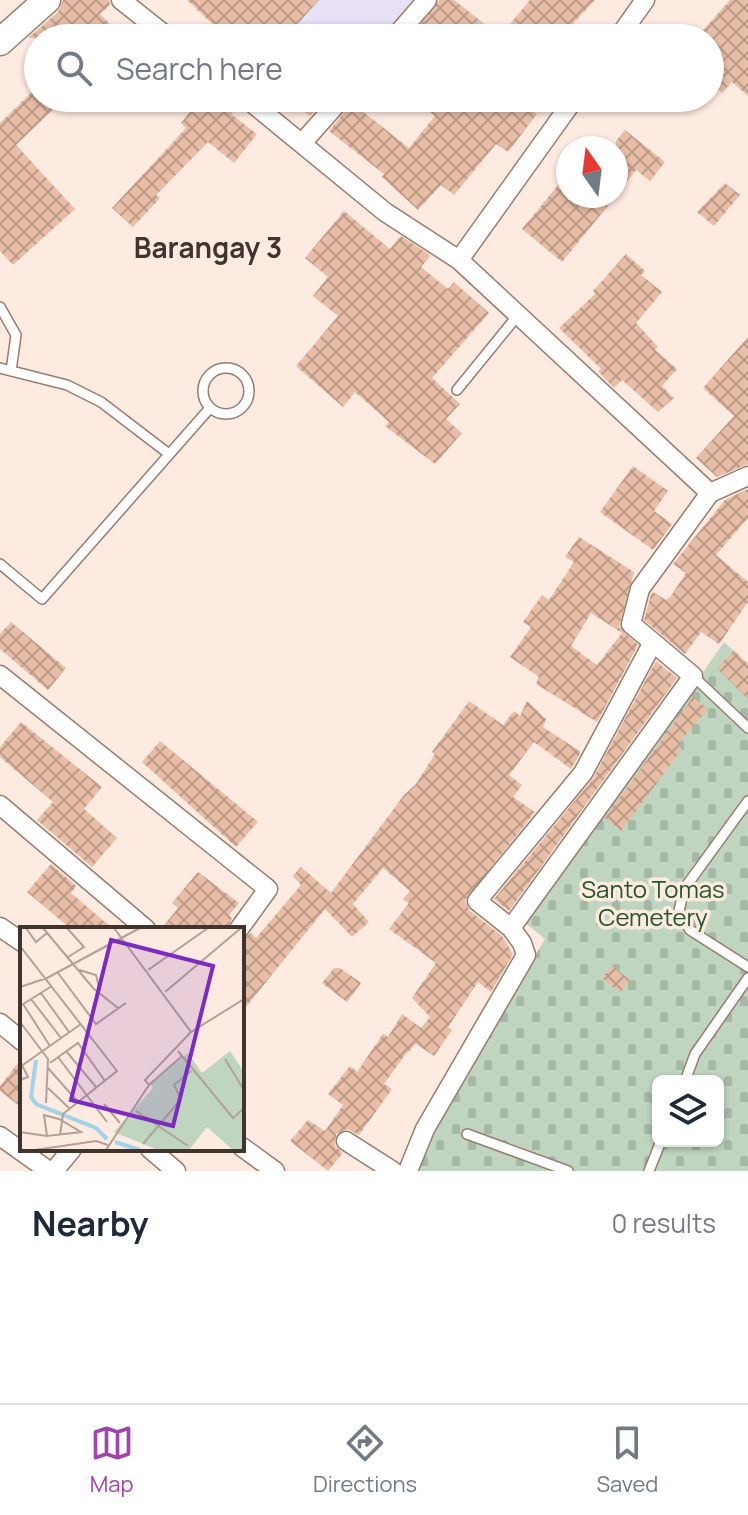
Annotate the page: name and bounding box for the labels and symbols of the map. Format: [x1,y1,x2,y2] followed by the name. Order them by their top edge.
[556,136,628,208] north arrow
[134,228,282,266] district label: Barangay 3
[581,872,725,933] park label: Santo Tomas Cemetery
[20,927,244,1151] inset map

